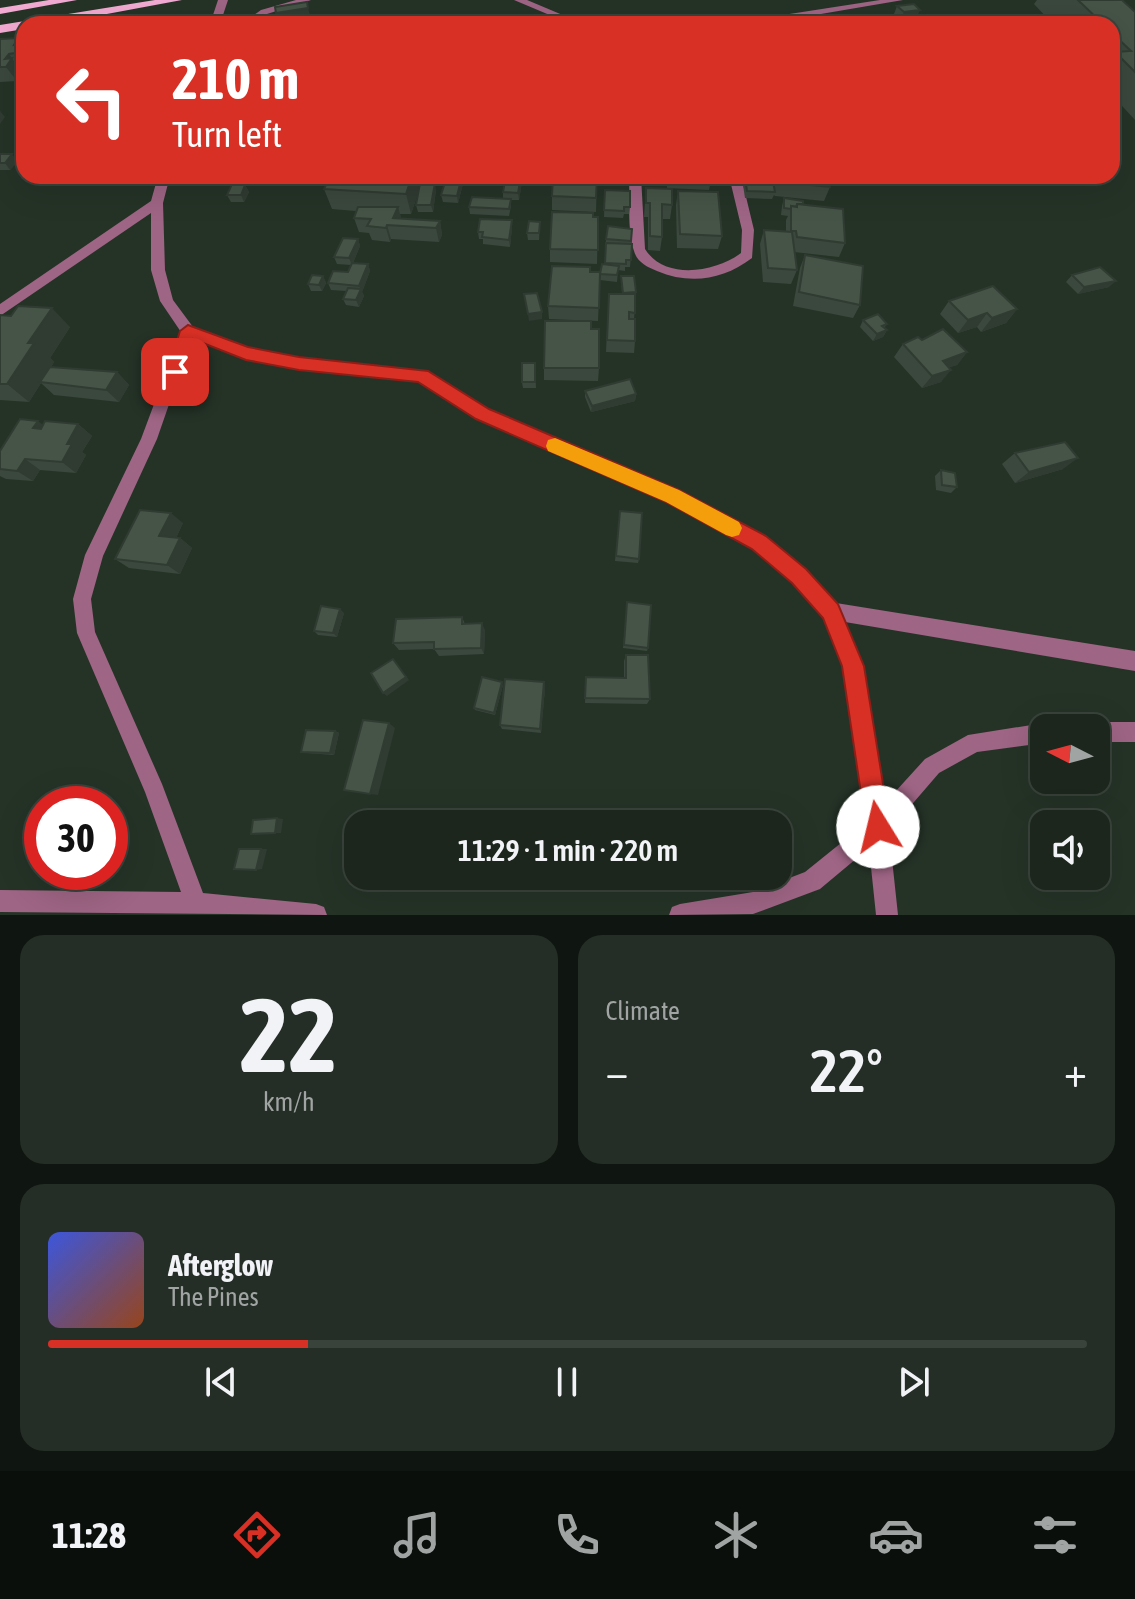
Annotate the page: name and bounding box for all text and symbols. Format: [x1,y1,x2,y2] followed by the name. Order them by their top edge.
[172,47,299,111] text: 210 m
[40,48,144,152] icon: left
[172,113,282,155] text: Turn left
[141,338,209,406] pin
[153,350,197,394] icon: arrive
[1030,714,1110,794] north arrow
[1030,714,1110,890] map controls
[836,785,920,869] position arrow
[24,786,128,890] speed limit sign: 30
[1030,810,1110,890] button: sound
[458,833,678,867] text: 11:29 · 1 min · 220 m
[240,975,338,1094] text: 22
[606,996,680,1026] text: Climate
[810,1036,883,1105] text: 22°
[606,1046,628,1096] text: −
[1064,1046,1087,1096] text: +
[263,1087,315,1117] text: km/h
[168,1248,273,1282] text: Afterglow
[168,1282,259,1312] text: The Pines
[199,1360,243,1404] icon: previous
[545,1360,589,1404] icon: pause
[892,1360,936,1404] icon: next
[229,1507,285,1563] icon: directions
[389,1507,445,1563] icon: music
[549,1507,605,1563] icon: phone
[708,1507,764,1563] icon: climate
[868,1507,924,1563] icon: car
[1027,1507,1083,1563] icon: filters
[52,1514,126,1556] text: 11:28

